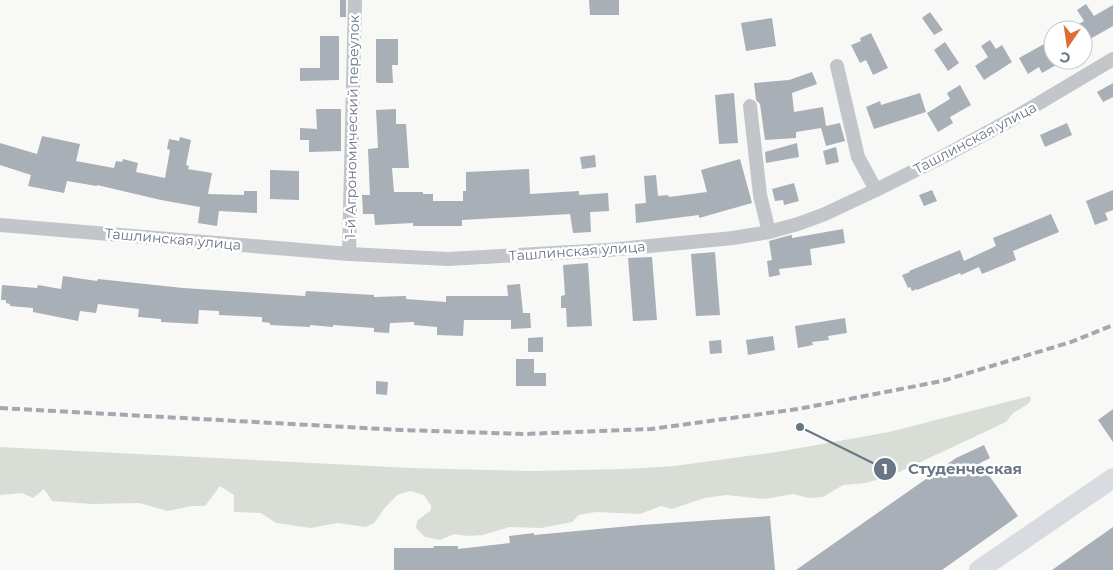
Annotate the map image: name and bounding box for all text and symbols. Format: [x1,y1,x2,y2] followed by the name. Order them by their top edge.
[341,15,363,239] street label: 1-й Агрономический переулок
[1043,20,1093,70] north arrow
[1058,48,1072,68] text: С
[910,98,1040,178] street label: Ташлинская улица
[104,224,242,254] street label: Ташлинская улица
[508,237,646,265] street label: Ташлинская улица
[873,454,1031,484] callout: Студенческая
[882,459,888,478] text: 1
[908,459,1022,478] text: Студенческая

